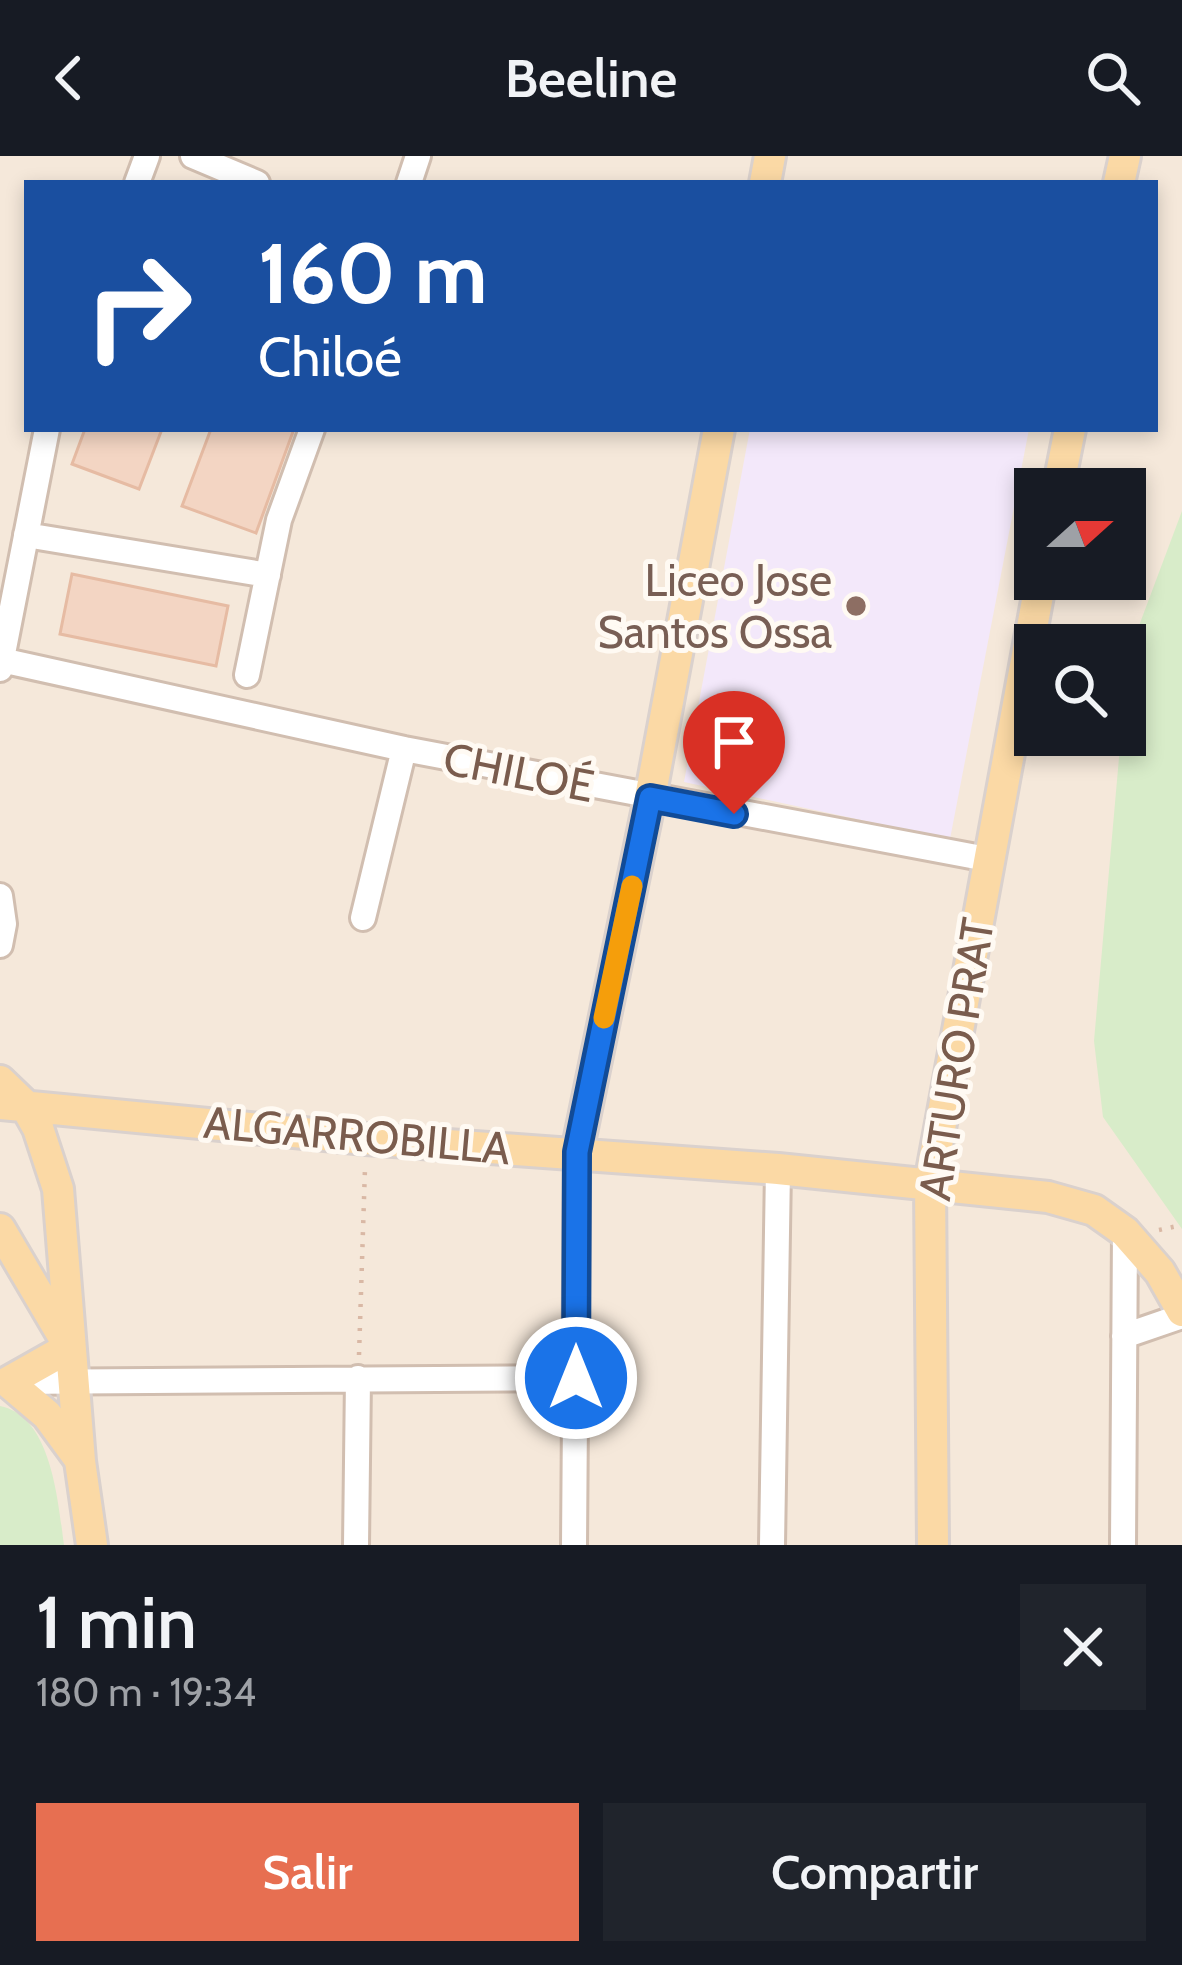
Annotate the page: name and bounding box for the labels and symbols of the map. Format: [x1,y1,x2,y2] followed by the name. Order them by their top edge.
[1014,468,1146,600] north arrow
[598,553,832,659] place label: Liceo Jose Santos Ossa
[843,593,869,619] marker: Liceo Jose Santos Ossa
[683,691,785,814] pin
[439,731,599,813] street label: CHILOÉ
[907,914,1005,1204] street label: ARTURO PRAT
[202,1095,513,1175] street label: ALGARROBILLA
[513,1315,639,1441] position arrow

